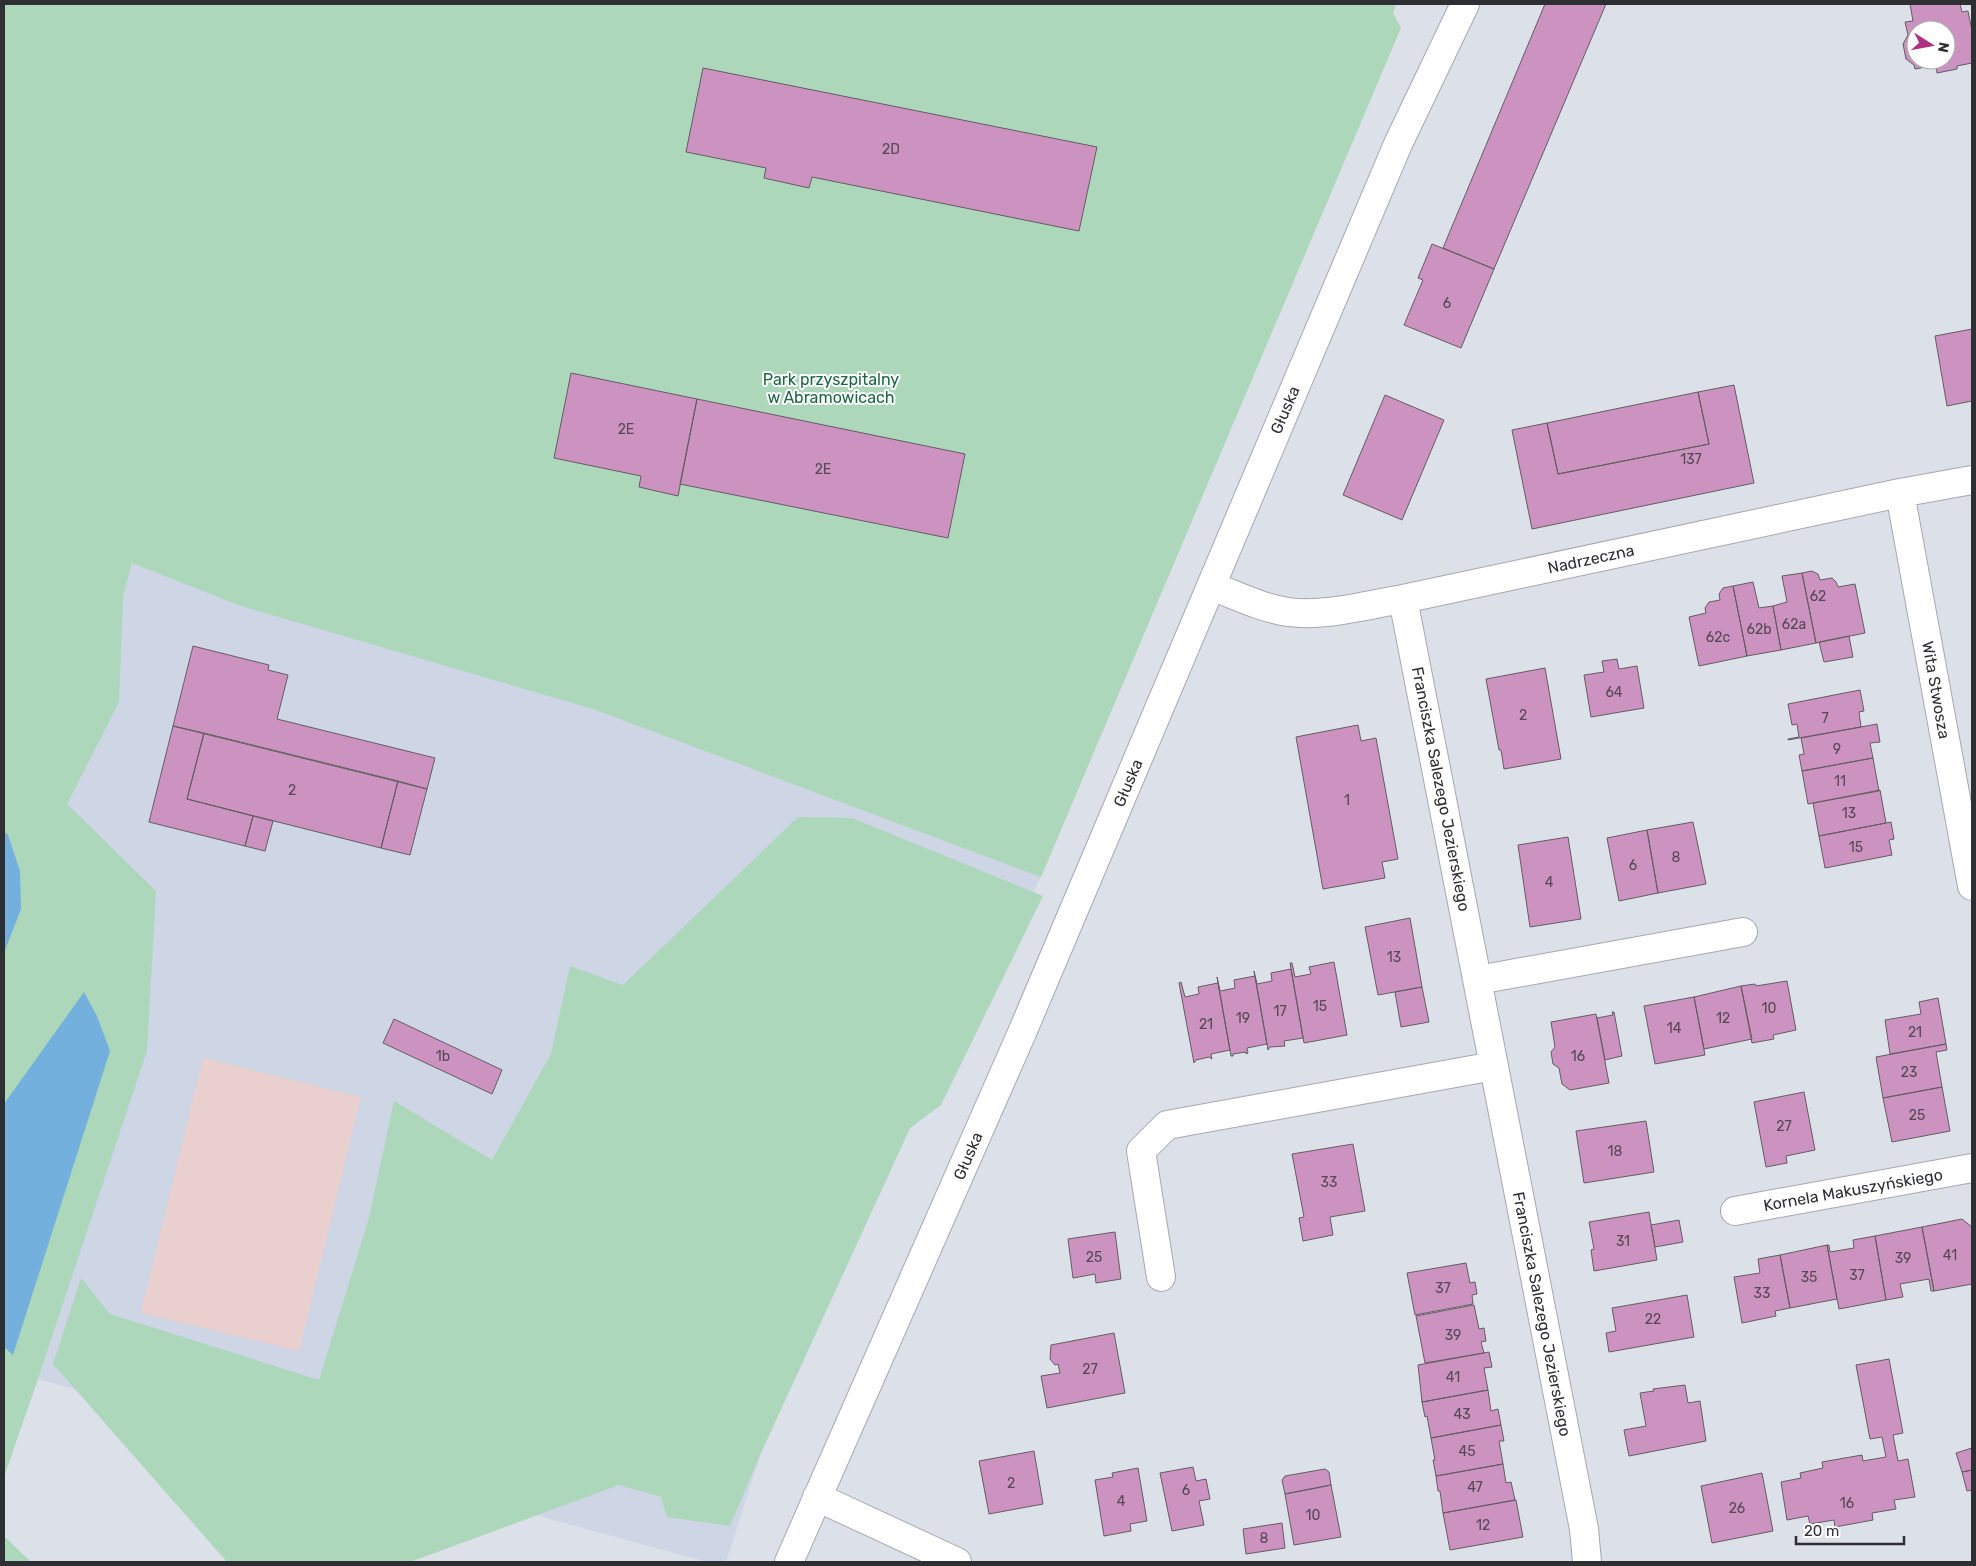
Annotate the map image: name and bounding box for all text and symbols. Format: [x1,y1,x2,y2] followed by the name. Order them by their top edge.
[1906,20,1956,70] north arrow
[1934,41,1953,54] text: N
[882,141,900,158] house number: 2D
[1443,295,1451,312] house number: 6
[763,370,899,407] park label: Park przyszpitalny w Abramowicach
[1266,383,1304,437] street label: Głuska
[618,421,634,438] house number: 2E
[1680,451,1702,468] house number: 137
[815,461,831,478] house number: 2E
[1546,541,1636,577] street label: Nadrzeczna
[1810,588,1826,605] house number: 62
[1782,616,1806,633] house number: 62a
[1747,621,1772,638] house number: 62b
[1706,629,1730,646] house number: 62c
[1918,640,1954,740] street label: Wita Stwosza
[1408,665,1474,913] street label: Franciszka Salezego Jezierskiego
[1605,684,1623,701] house number: 64
[1519,707,1527,724] house number: 2
[1821,710,1829,727] house number: 7
[1833,741,1841,758] house number: 9
[1109,756,1147,810] street label: Głuska
[1834,773,1846,790] house number: 11
[288,782,296,799] house number: 2
[1344,792,1350,809] house number: 1
[1842,805,1856,822] house number: 13
[1849,839,1863,856] house number: 15
[1672,849,1681,866] house number: 8
[1629,857,1637,874] house number: 6
[1545,874,1554,891] house number: 4
[1387,949,1401,966] house number: 13
[1313,998,1327,1015] house number: 15
[1762,1000,1777,1017] house number: 10
[1273,1003,1287,1020] house number: 17
[1236,1010,1250,1027] house number: 19
[1716,1010,1730,1027] house number: 12
[1199,1016,1213,1033] house number: 21
[1667,1020,1682,1037] house number: 14
[1908,1024,1922,1041] house number: 21
[436,1048,450,1065] house number: 1b
[1571,1048,1585,1065] house number: 16
[1901,1064,1917,1081] house number: 23
[1909,1107,1925,1124] house number: 25
[1776,1118,1792,1135] house number: 27
[949,1129,987,1183] street label: Głuska
[1608,1143,1623,1160] house number: 18
[1762,1165,1944,1215] street label: Kornela Makuszyńskiego
[1321,1174,1337,1191] house number: 33
[1509,1190,1575,1438] street label: Franciszka Salezego Jezierskiego
[1616,1233,1630,1250] house number: 31
[1943,1247,1957,1264] house number: 41
[1086,1249,1102,1266] house number: 25
[1895,1250,1911,1267] house number: 39
[1849,1267,1865,1284] house number: 37
[1801,1269,1817,1286] house number: 35
[1435,1280,1451,1297] house number: 37
[1754,1285,1770,1302] house number: 33
[1645,1311,1661,1328] house number: 22
[1445,1327,1461,1344] house number: 39
[1082,1361,1098,1378] house number: 27
[1446,1369,1460,1386] house number: 41
[1453,1406,1471,1423] house number: 43
[1458,1443,1476,1460] house number: 45
[1007,1475,1015,1492] house number: 2
[1467,1479,1483,1496] house number: 47
[1182,1482,1190,1499] house number: 6
[1117,1493,1126,1510] house number: 4
[1840,1495,1854,1512] house number: 16
[1729,1500,1745,1517] house number: 26
[1306,1507,1321,1524] house number: 10
[1796,1514,1904,1546] scale bar
[1476,1517,1490,1534] house number: 12
[1804,1522,1839,1540] text: 20 m
[1260,1530,1269,1547] house number: 8

